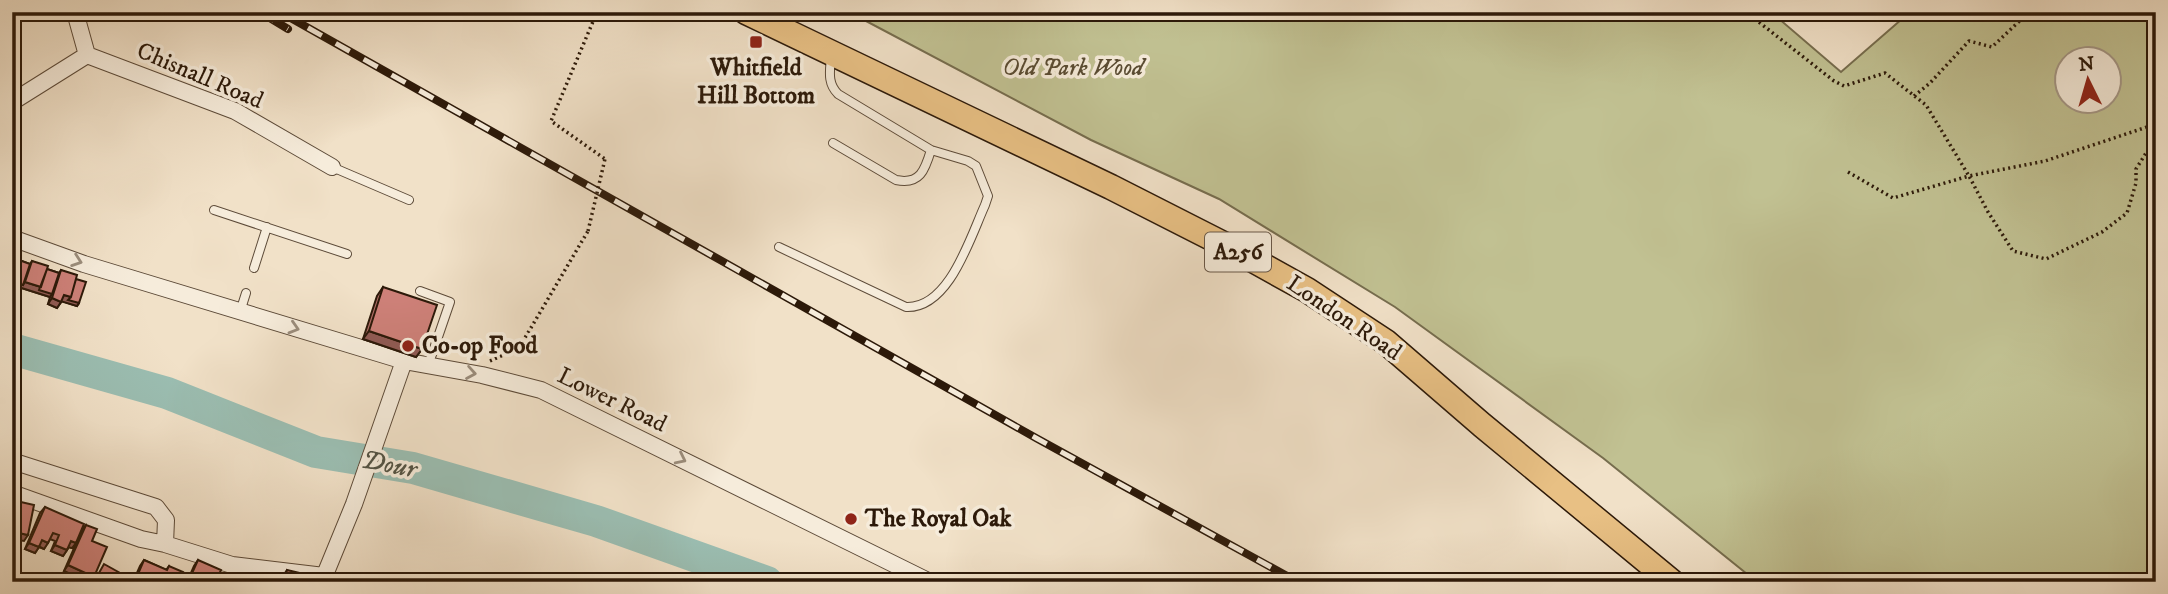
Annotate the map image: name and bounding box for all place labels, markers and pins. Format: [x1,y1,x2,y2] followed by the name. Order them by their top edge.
[748,34,764,50] marker: Whitfield Hill Bottom
[697,53,815,111] place label: Whitfield Hill Bottom
[422,331,538,361] place label: Co-op Food
[400,338,416,354] marker: Co-op Food
[864,504,1012,534] place label: The Royal Oak
[843,511,859,527] marker: The Royal Oak

